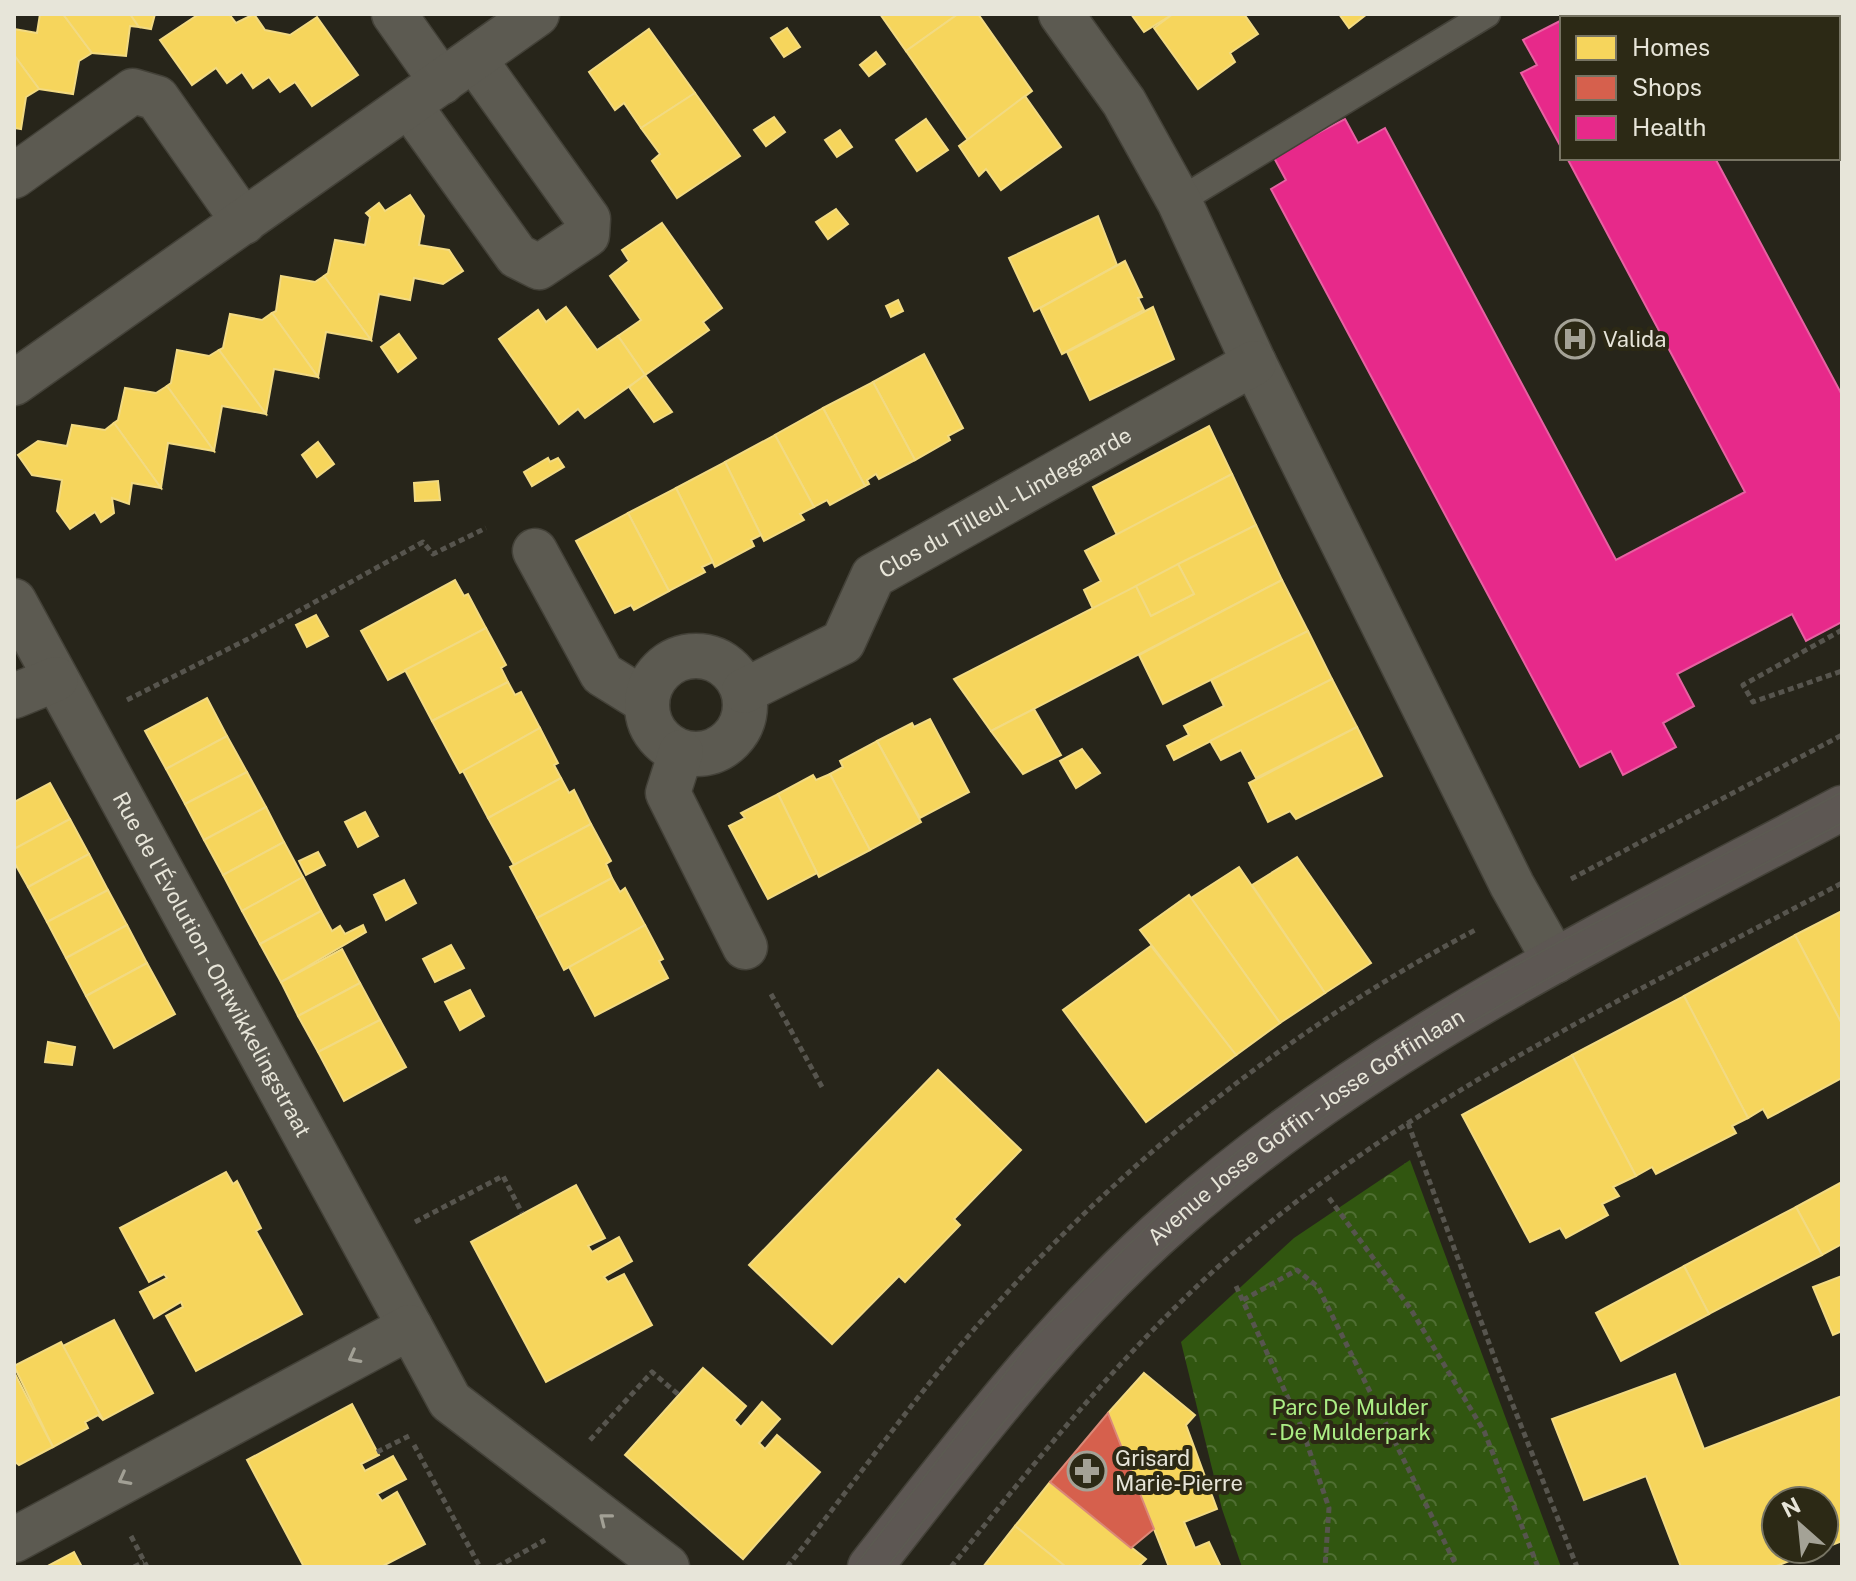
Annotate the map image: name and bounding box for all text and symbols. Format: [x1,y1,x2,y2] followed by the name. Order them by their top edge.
[1560,16,1840,160] legend
[1632,33,1710,61] text: Homes
[1632,73,1702,101] text: Shops
[1632,113,1706,141] text: Health
[1554,318,1596,360] hospital icon: Valida
[1603,326,1666,352] place label: Valida
[874,421,1136,583] street label: Clos du Tilleul - Lindegaarde
[108,787,317,1142] street label: Rue de l'Évolution - Ontwikkelingstraat
[1142,1003,1469,1250] street label: Avenue Josse Goffin - Josse Goffinlaan
[348,1347,362,1363] one-way arrow
[1269,1394,1431,1445] park label: Parc De Mulder - De Mulderpark
[1115,1445,1243,1496] place label: Grisard Marie-Pierre
[1066,1450,1108,1492] pharmacy icon: Grisard Marie-Pierre
[118,1470,133,1485] one-way arrow
[1760,1485,1840,1565] north arrow
[1777,1492,1804,1523] text: N
[599,1515,614,1529] one-way arrow

